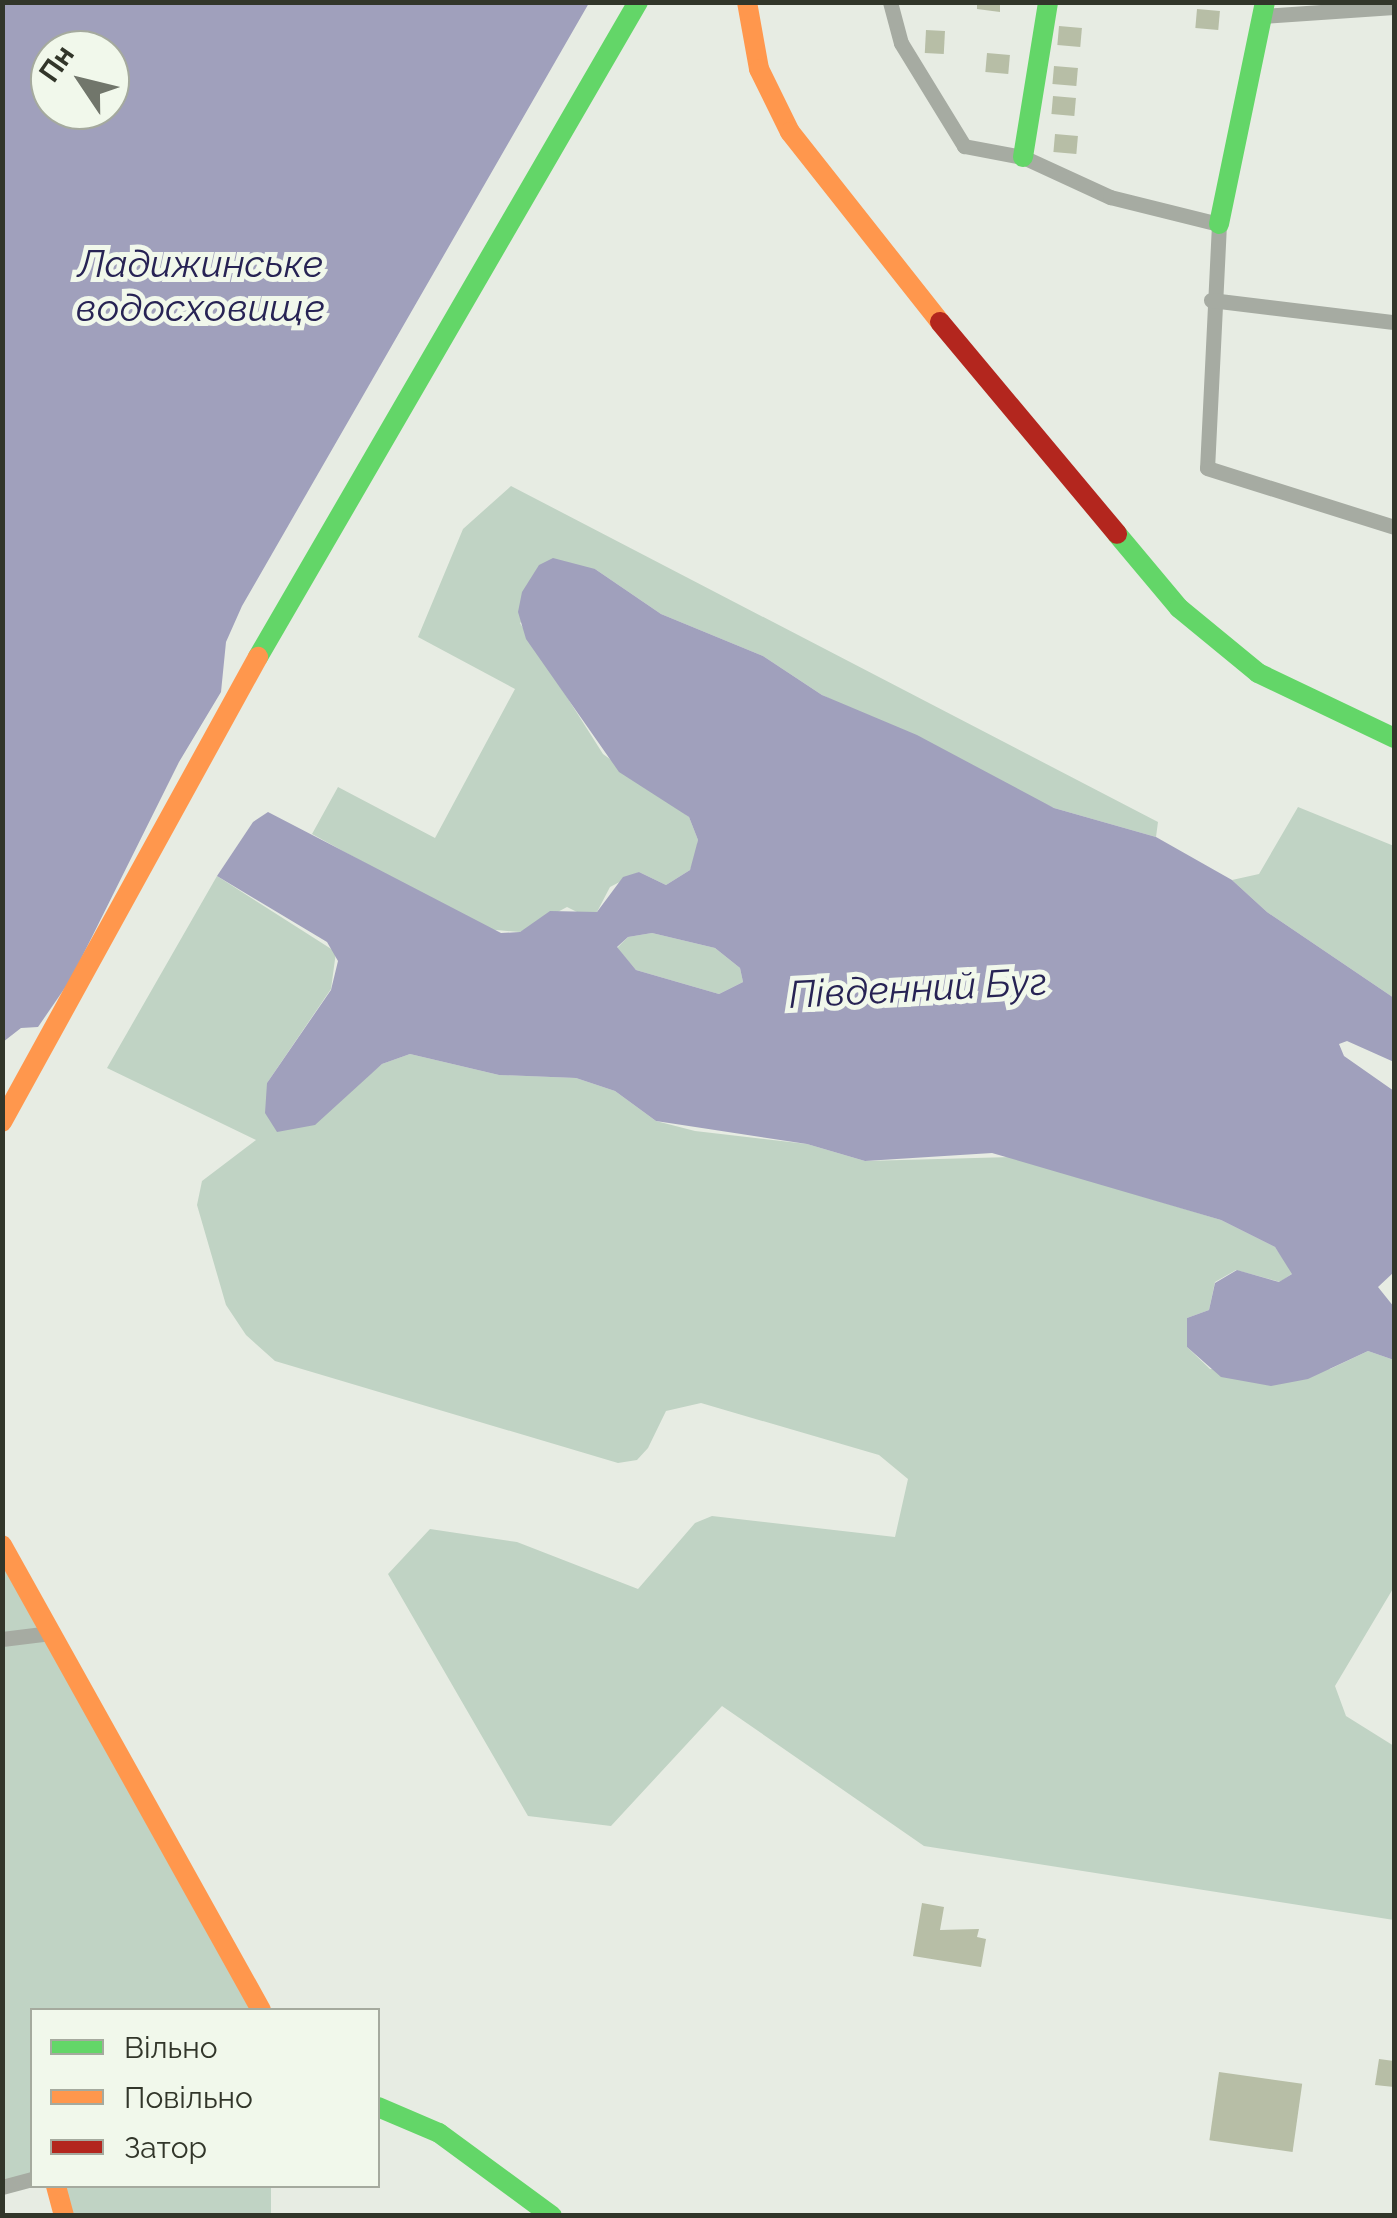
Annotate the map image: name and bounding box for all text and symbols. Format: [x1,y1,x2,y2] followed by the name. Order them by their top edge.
[30,30,130,130] north arrow
[32,39,81,88] text: Пн
[75,241,325,330] water label: Ладижинське водосховище
[788,958,1048,1018] water label: Південний Буг
[30,2008,380,2188] legend
[124,2030,218,2065] text: Вільно
[124,2080,253,2115] text: Повільно
[124,2130,207,2165] text: Затор

